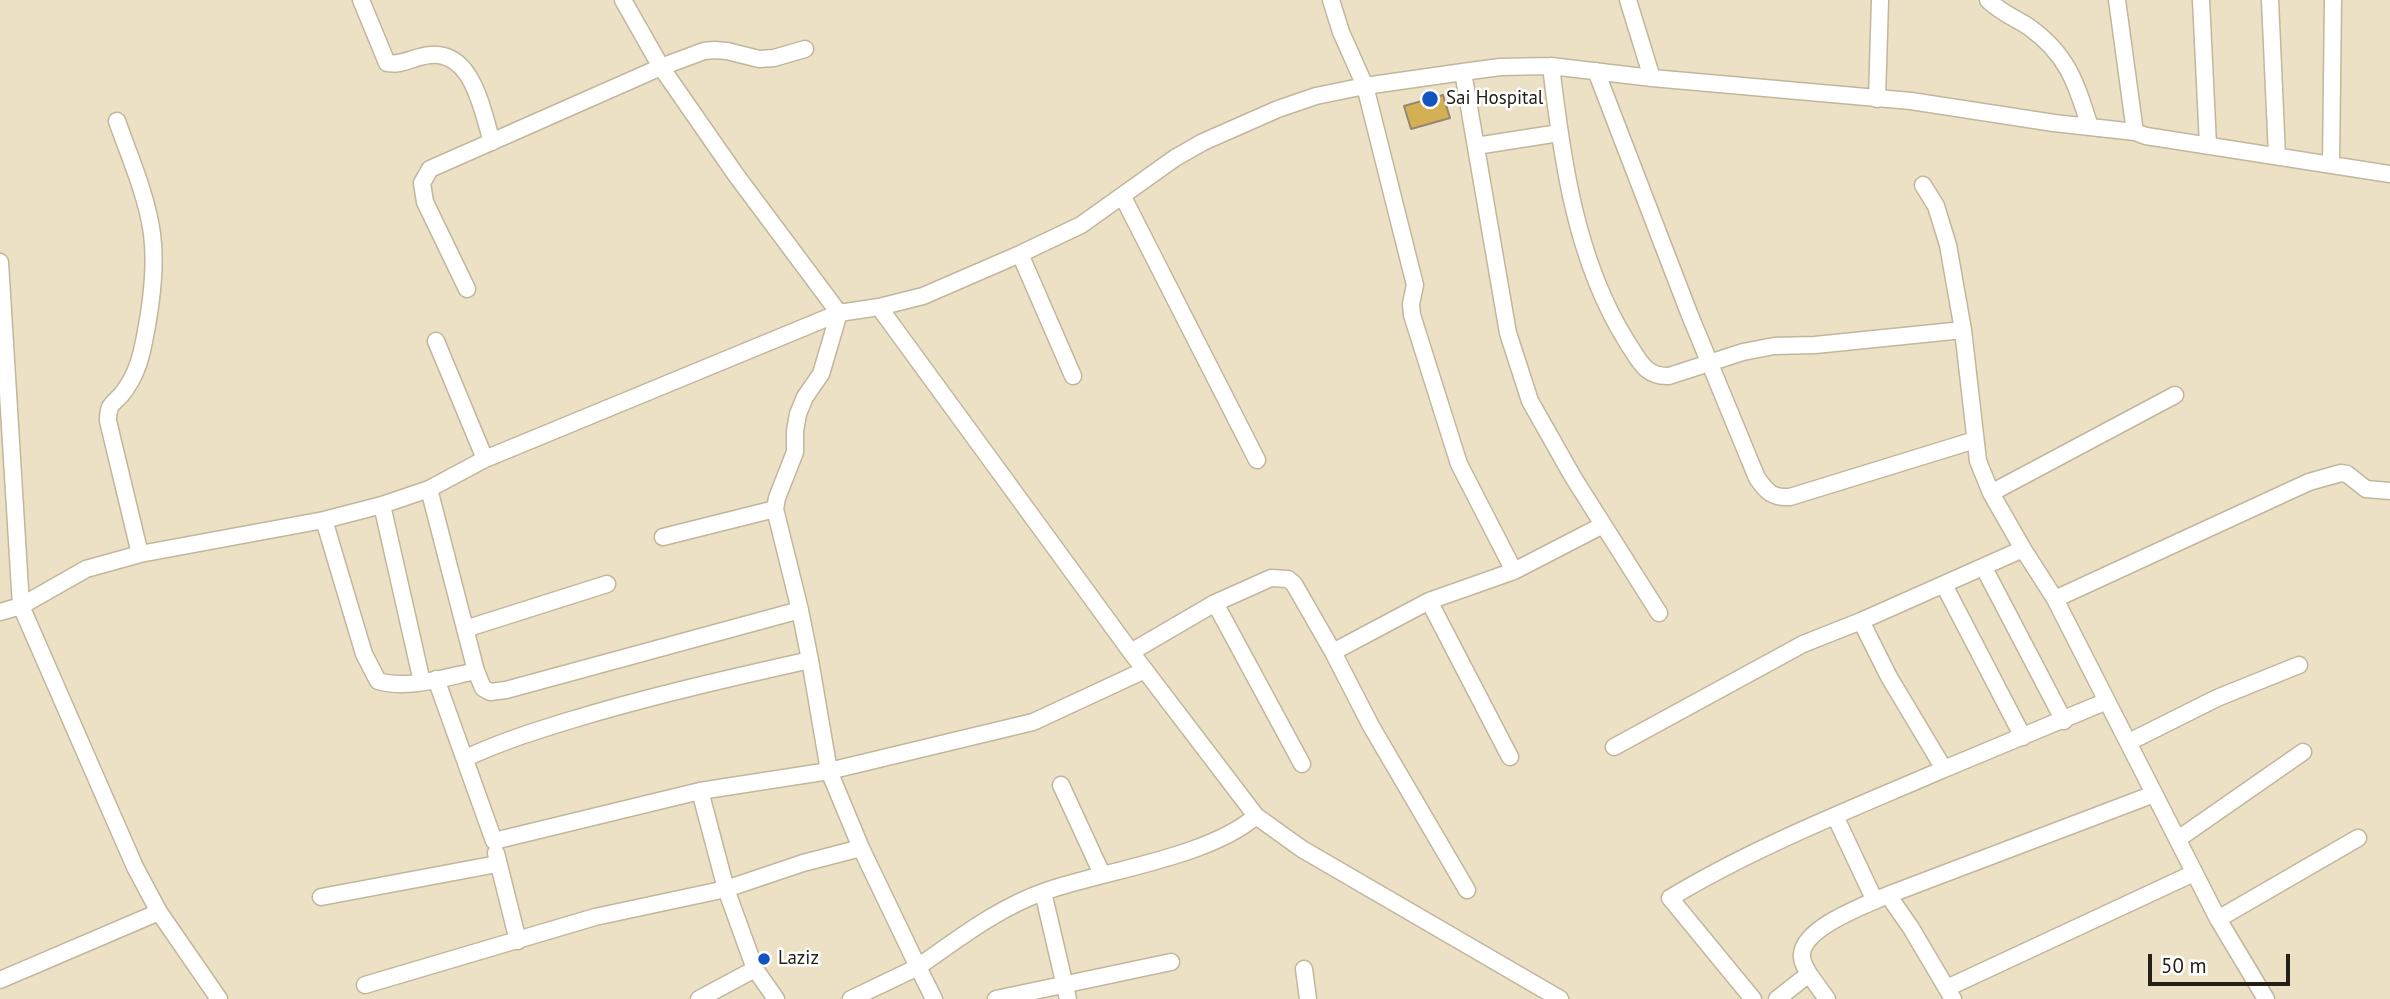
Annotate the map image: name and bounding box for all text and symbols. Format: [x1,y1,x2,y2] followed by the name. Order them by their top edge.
[1446,88,1543,110] place label: Sai Hospital
[1420,89,1440,109] marker: Sai Hospital
[2152,940,2294,984] scale bar
[778,948,819,970] place label: Laziz
[756,951,772,967] marker: Laziz
[2161,952,2207,979] text: 50 m

